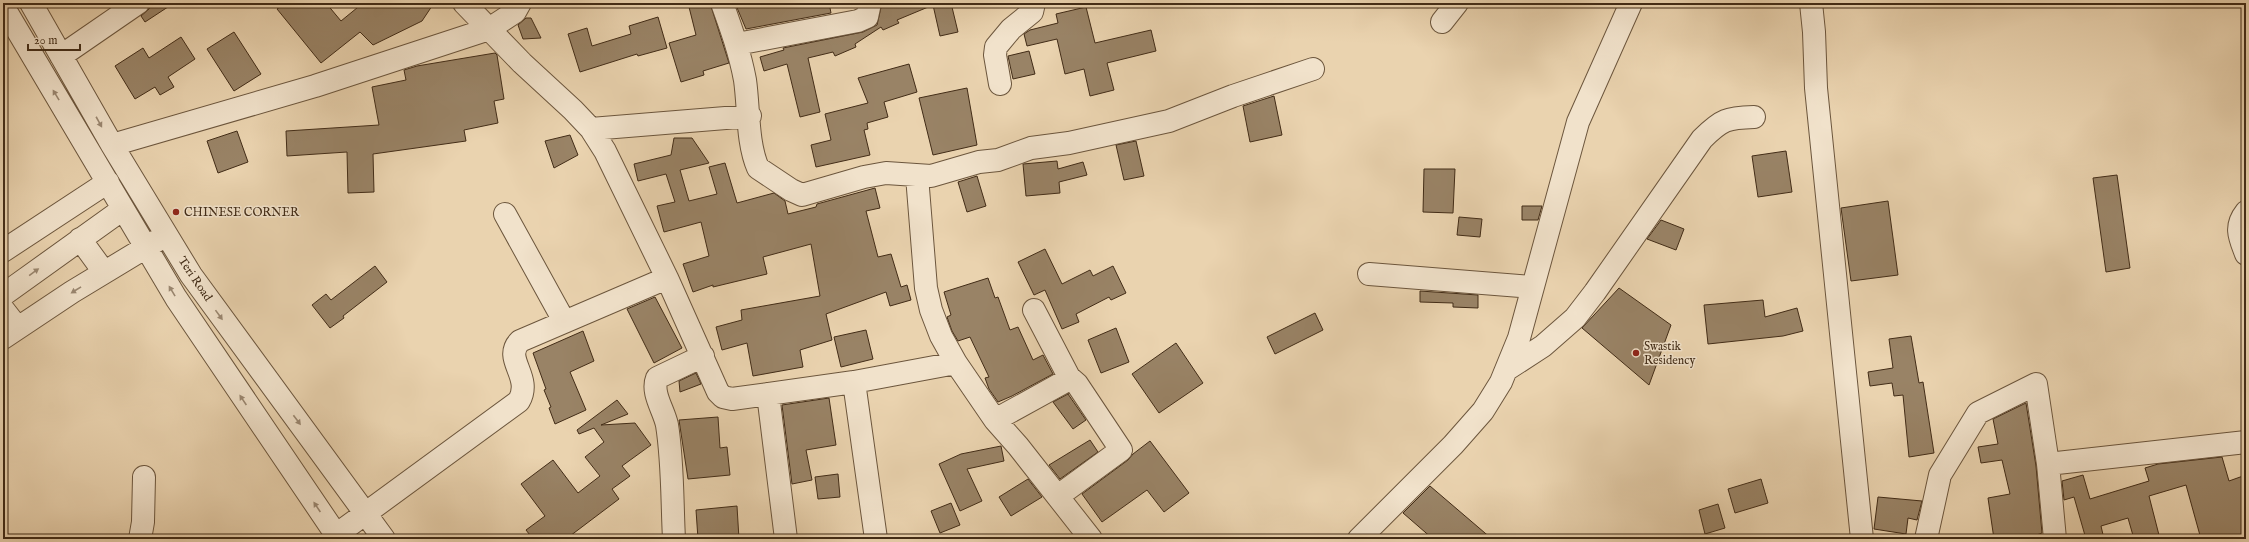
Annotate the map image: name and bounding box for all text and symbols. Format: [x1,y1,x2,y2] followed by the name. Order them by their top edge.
[28,26,80,52] scale bar
[34,33,57,48] text: 20 m
[52,90,60,100] one-way arrow
[95,116,102,128] one-way arrow
[184,205,300,220] place label: CHINESE CORNER
[171,207,181,217] marker: CHINESE CORNER
[175,254,216,305] street label: Teri Road
[29,268,40,276] one-way arrow
[168,285,175,297] one-way arrow
[70,286,82,293] one-way arrow
[215,310,223,321] one-way arrow
[1644,339,1695,368] place label: Swastik Residency
[1631,348,1641,358] marker: Swastik Residency
[239,394,247,405] one-way arrow
[293,414,301,425] one-way arrow
[313,502,321,512] one-way arrow

